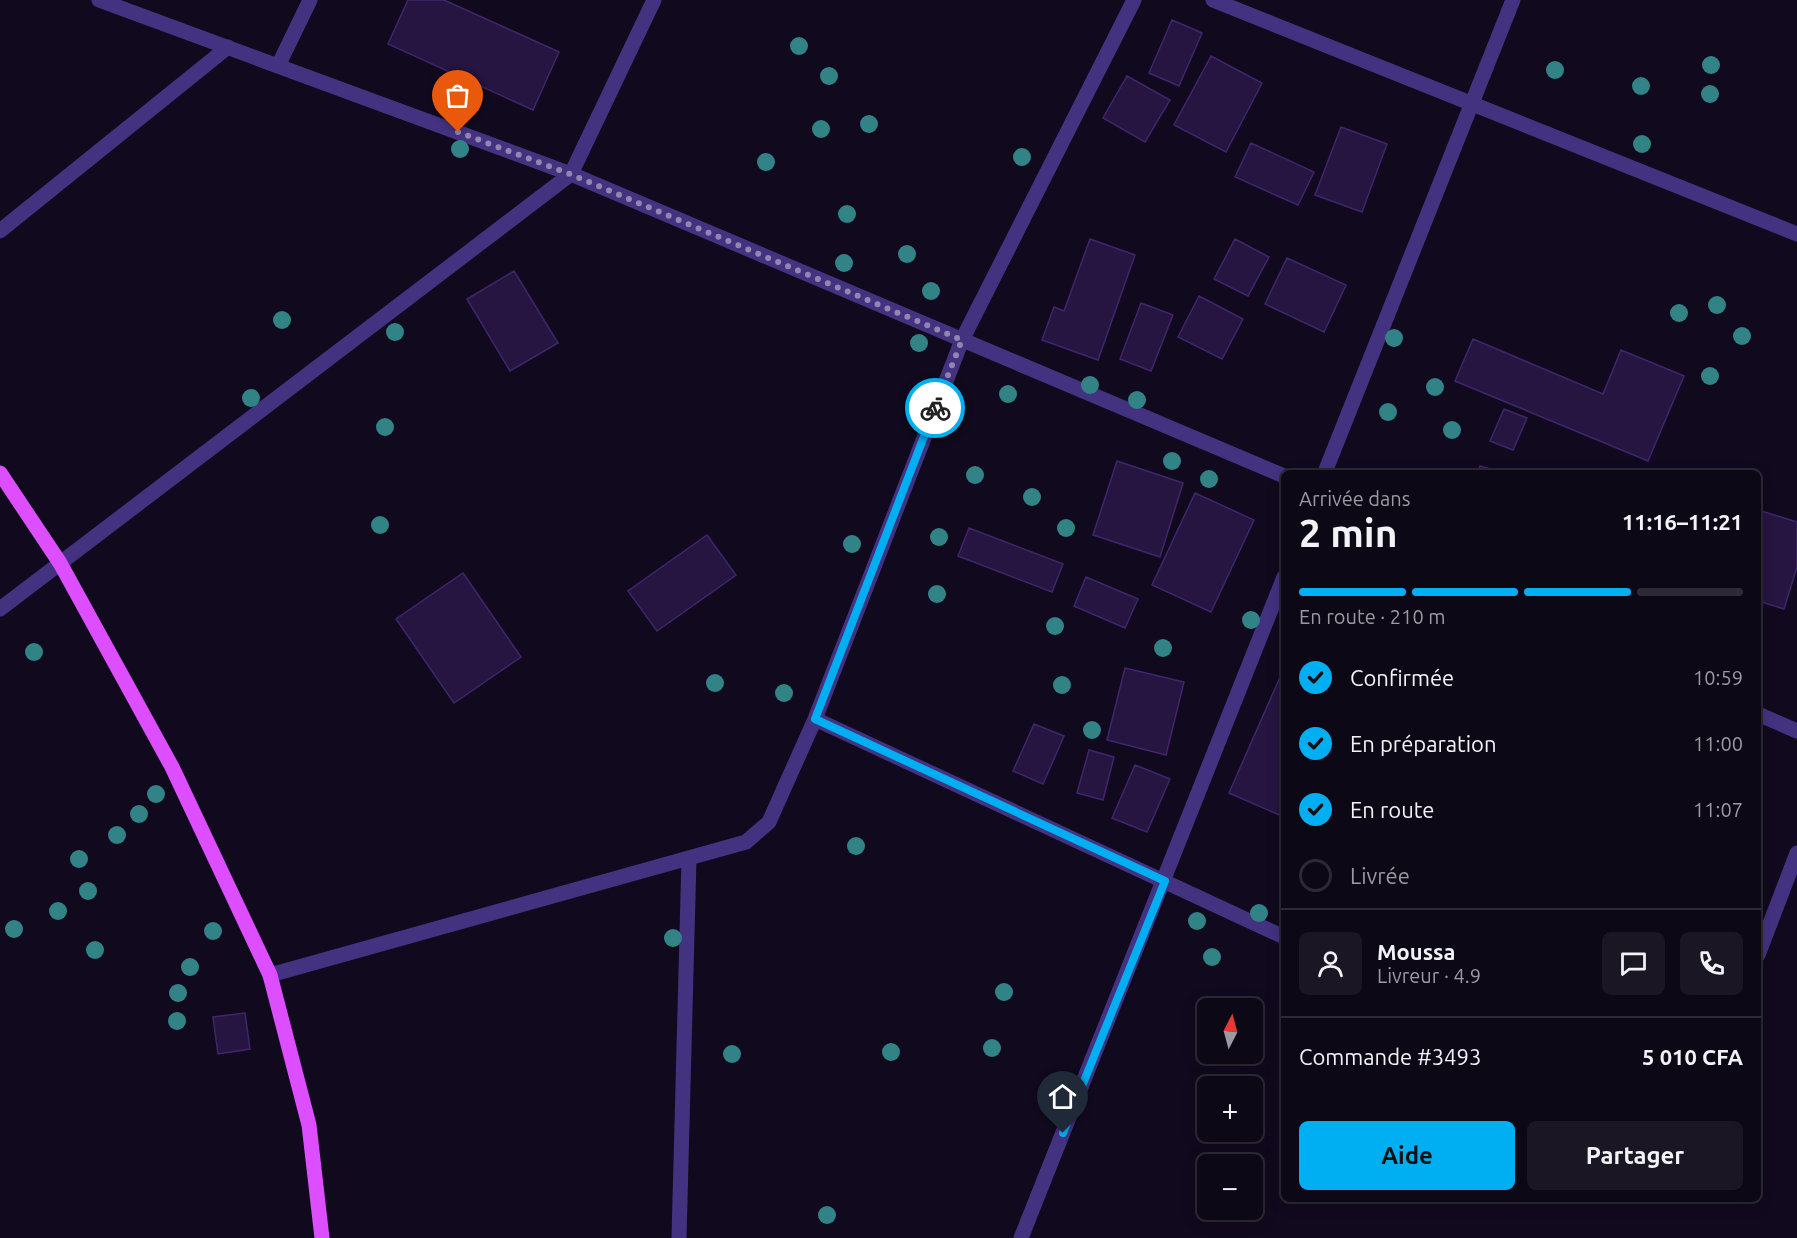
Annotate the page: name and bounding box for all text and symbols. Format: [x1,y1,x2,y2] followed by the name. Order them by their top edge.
[432,70,483,132] pin
[441,79,474,112] icon: bag
[905,378,965,438] courier
[919,392,952,425] icon: bike
[1299,487,1410,510] text: Arrivée dans
[1622,509,1743,534] text: 11:16–11:21
[1299,511,1398,554] text: 2 min
[1299,605,1446,628] text: En route · 210 m
[1299,661,1332,694] icon: check
[1350,665,1454,690] text: Confirmée
[1693,666,1743,689] text: 10:59
[1299,727,1332,760] icon: check
[1350,731,1497,756] text: En préparation
[1693,732,1743,755] text: 11:00
[1299,793,1332,826] icon: check
[1350,797,1434,822] text: En route
[1693,798,1743,821] text: 11:07
[1350,863,1410,888] text: Livrée
[1299,932,1362,995] button: person
[1602,932,1665,995] button: chat
[1680,932,1743,995] button: phone
[1377,939,1455,964] text: Moussa
[1377,964,1481,987] text: Livreur · 4.9
[1197,998,1263,1064] north arrow
[1197,998,1263,1220] map controls
[1299,1044,1481,1069] text: Commande #3493
[1642,1044,1743,1069] text: 5 010 CFA
[1037,1071,1088,1133] pin
[1197,1076,1263,1142] button: +
[1046,1080,1079,1113] icon: home
[1299,1121,1515,1190] button: Aide
[1527,1121,1743,1190] button: Partager
[1197,1154,1263,1220] button: −

